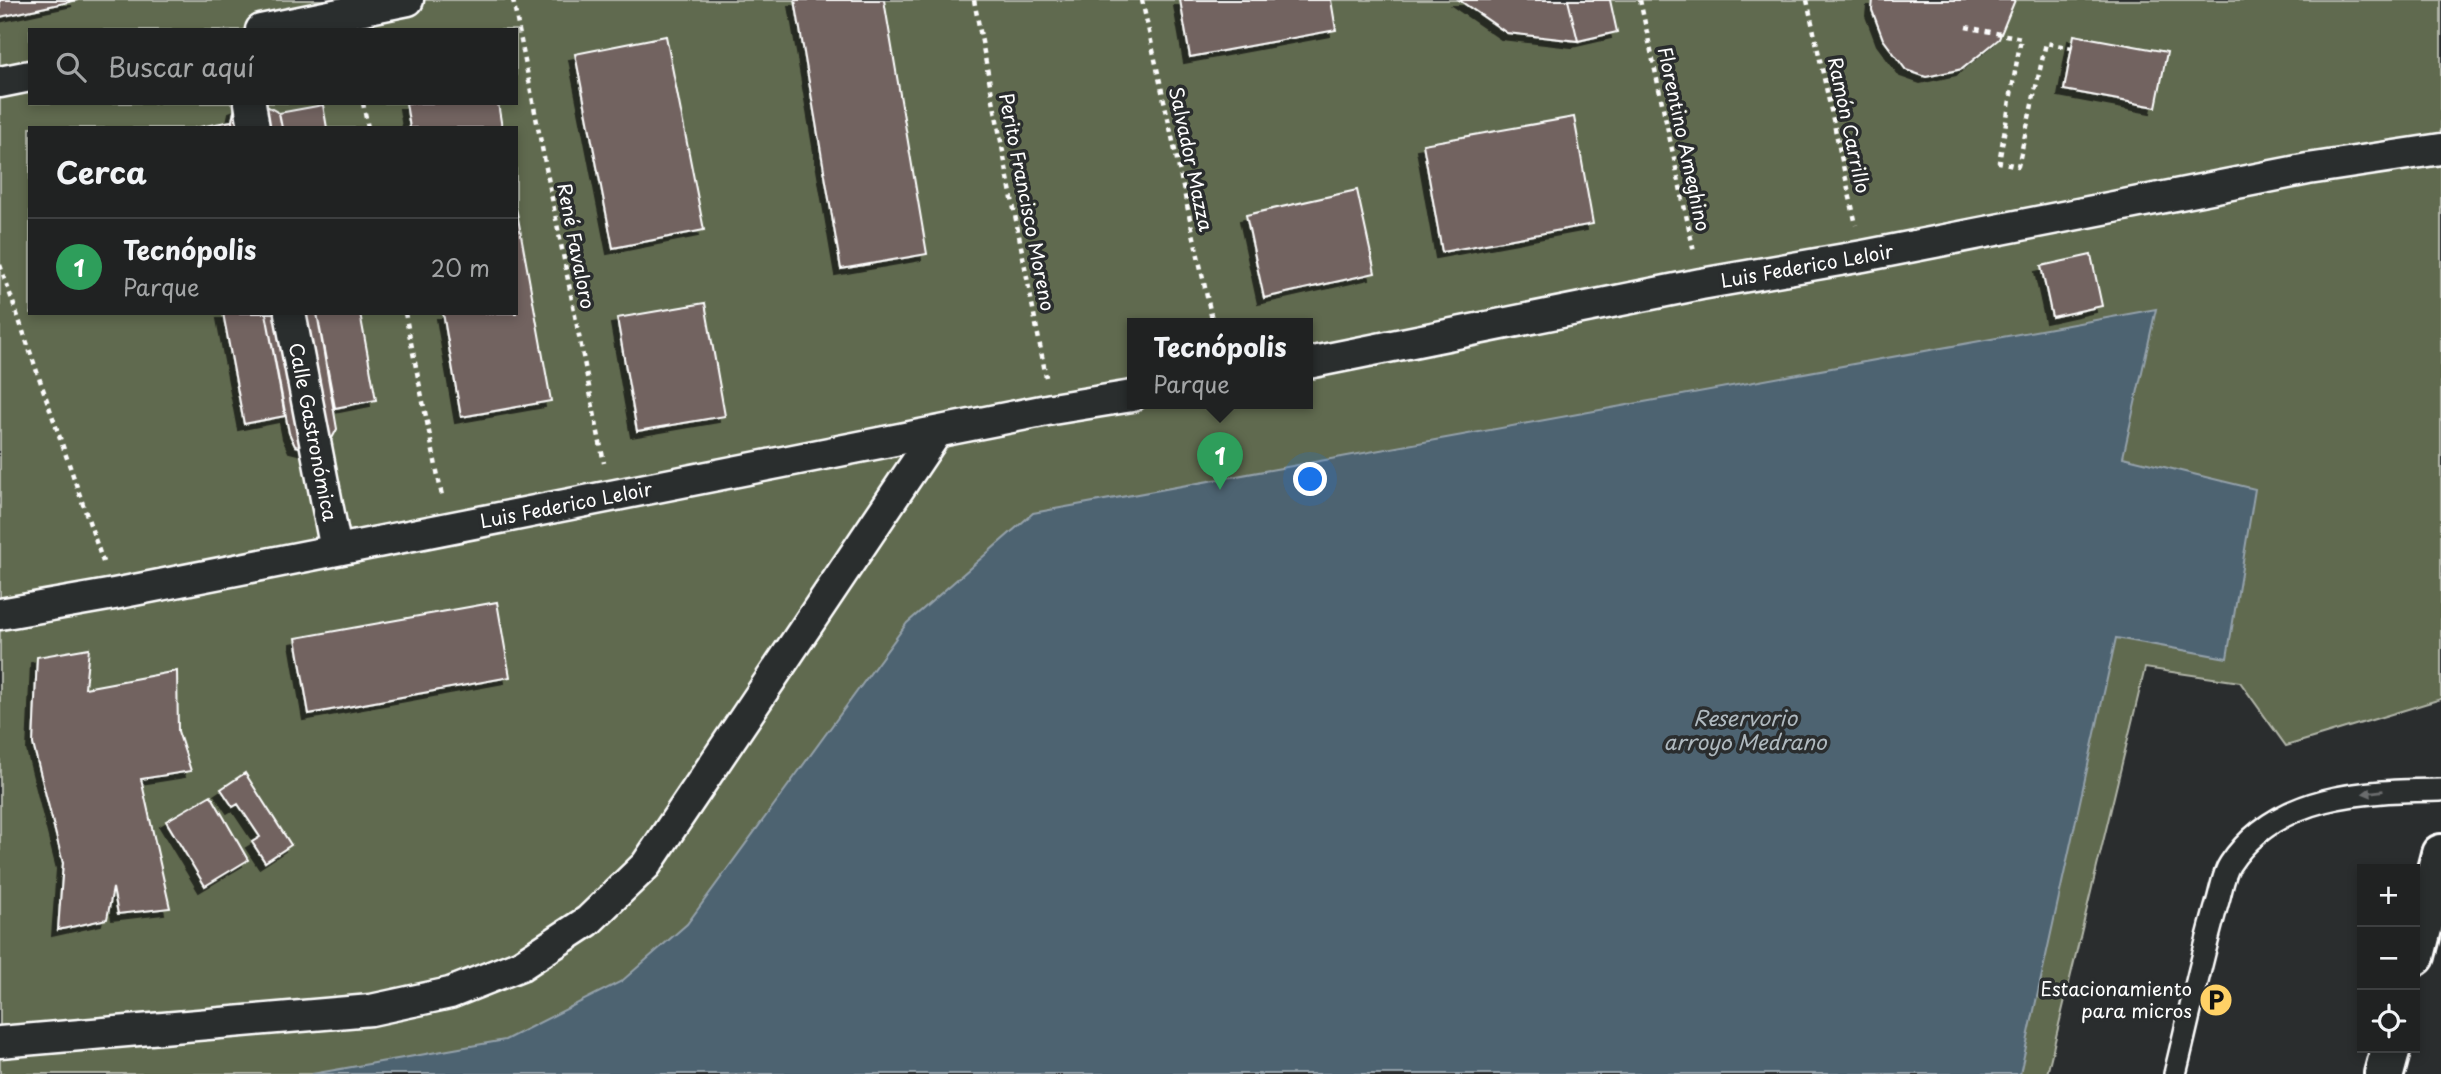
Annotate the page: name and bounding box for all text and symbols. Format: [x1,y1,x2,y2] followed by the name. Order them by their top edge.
[28,28,518,105] search box
[1652,44,1718,234] street label: Florentino Ameghino
[108,47,254,86] text: Buscar aquí
[52,48,90,86] icon: search
[1822,54,1878,196] street label: Ramón Carrillo
[1163,84,1221,234] street label: Salvador Mazza
[993,90,1063,313] street label: Perito Francisco Moreno
[56,149,147,194] text: Cerca
[551,180,603,311] street label: René Favaloro
[123,230,256,269] text: Tecnópolis
[1718,236,1895,294] street label: Luis Federico Leloir
[74,250,85,285] text: 1
[431,250,490,285] text: 20 m
[123,269,200,304] text: Parque
[1127,318,1313,409] popup
[1153,327,1287,366] text: Tecnópolis
[283,340,345,524] street label: Calle Gastronómica
[1153,366,1230,401] text: Parque
[1197,432,1243,490] pin: 1
[1293,462,1327,496] your location
[477,474,654,534] street label: Luis Federico Leloir
[1663,701,1828,757] water label: Reservorio arroyo Medrano
[2362,787,2384,798] one-way arrow
[2357,864,2420,1053] map controls
[2357,864,2420,927] button: +
[2357,927,2420,990] button: −
[2040,974,2192,1024] place label: Estacionamiento para micros
[2197,981,2235,1019] parking icon: Estacionamiento para micros
[2357,990,2420,1053] button: locate

